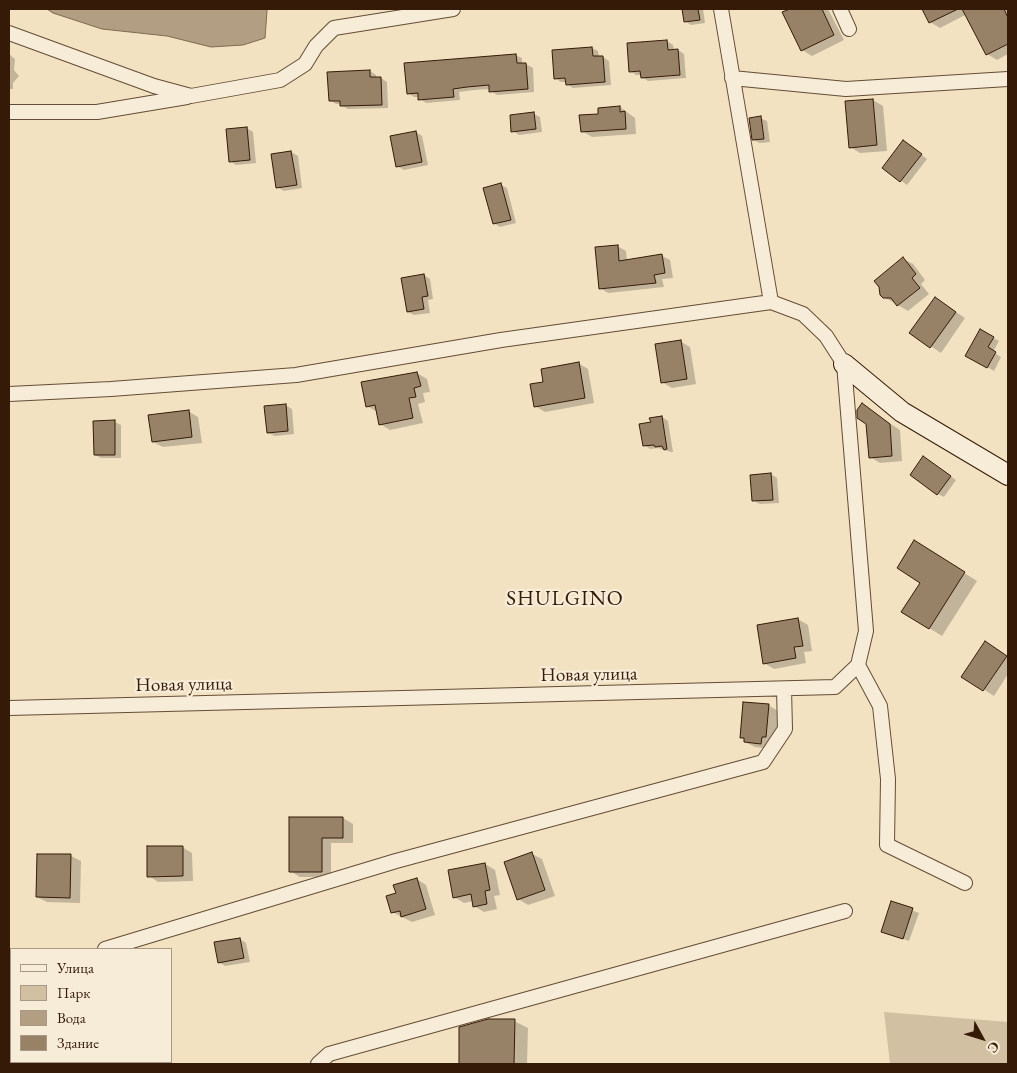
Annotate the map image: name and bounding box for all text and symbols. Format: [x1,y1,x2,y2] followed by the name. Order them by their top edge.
[505,586,625,612] district label: SHULGINO
[540,663,638,687] street label: Новая улица
[135,673,233,697] street label: Новая улица
[10,948,172,1063] legend
[57,958,94,977] text: Улица
[57,983,90,1002] text: Парк
[57,1008,86,1027] text: Вода
[957,1013,1007,1063] north arrow
[57,1033,99,1052] text: Здание
[984,1038,1004,1057] text: С

